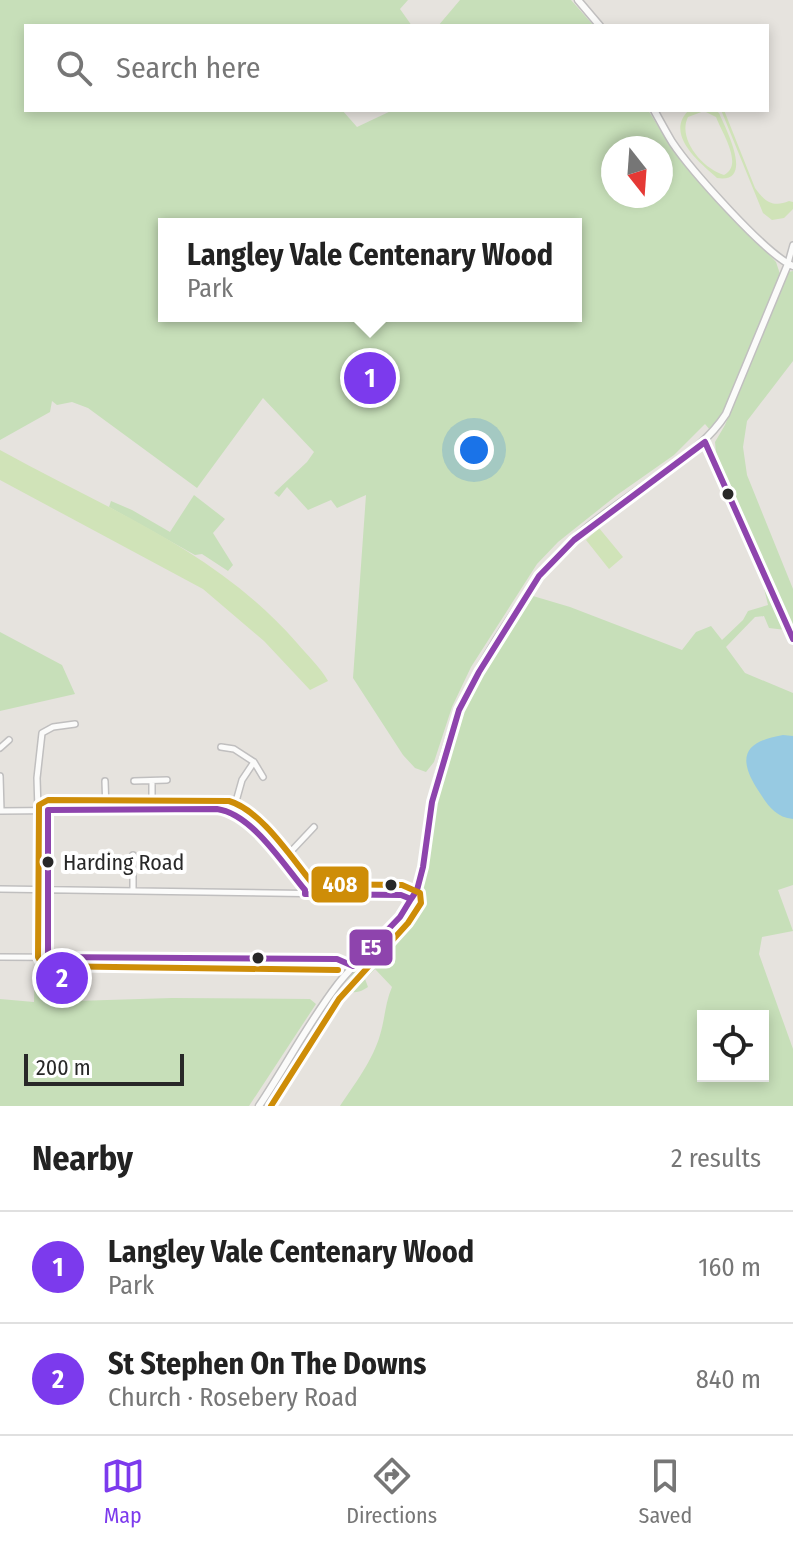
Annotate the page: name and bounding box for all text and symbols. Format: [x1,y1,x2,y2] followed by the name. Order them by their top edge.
[24,24,769,112] search box
[52,46,96,90] icon: search
[116,50,261,86] text: Search here
[601,136,673,208] north arrow
[158,218,582,322] popup
[187,237,553,273] text: Langley Vale Centenary Wood
[187,273,233,304] text: Park
[344,348,396,408] pin: 1
[454,430,494,470] your location
[720,486,736,502] unlabelled marker
[63,849,184,876] place label: Harding Road
[40,854,56,870] marker: Harding Road
[310,865,370,904] line badge: 408
[323,871,358,898] text: 408
[383,877,399,893] unlabelled marker
[348,928,394,967] line badge: E5
[360,934,382,961] text: E5
[36,948,88,1008] pin: 2
[250,950,266,966] unlabelled marker
[697,1010,769,1082] map controls
[697,1010,769,1082] button: locate
[24,1050,184,1086] scale bar
[36,1054,91,1081] text: 200 m
[32,1138,133,1179] text: Nearby
[671,1143,761,1174] text: 2 results
[108,1234,474,1270] text: Langley Vale Centenary Wood
[53,1252,64,1283] text: 1
[698,1252,761,1283] text: 160 m
[108,1270,154,1301] text: Park
[108,1346,426,1382] text: St Stephen On The Downs
[52,1364,64,1395] text: 2
[696,1364,761,1395] text: 840 m
[108,1382,358,1413] text: Church · Rosebery Road
[101,1454,145,1529] tab: Map
[346,1454,437,1529] tab: Directions
[639,1454,692,1529] tab: Saved

